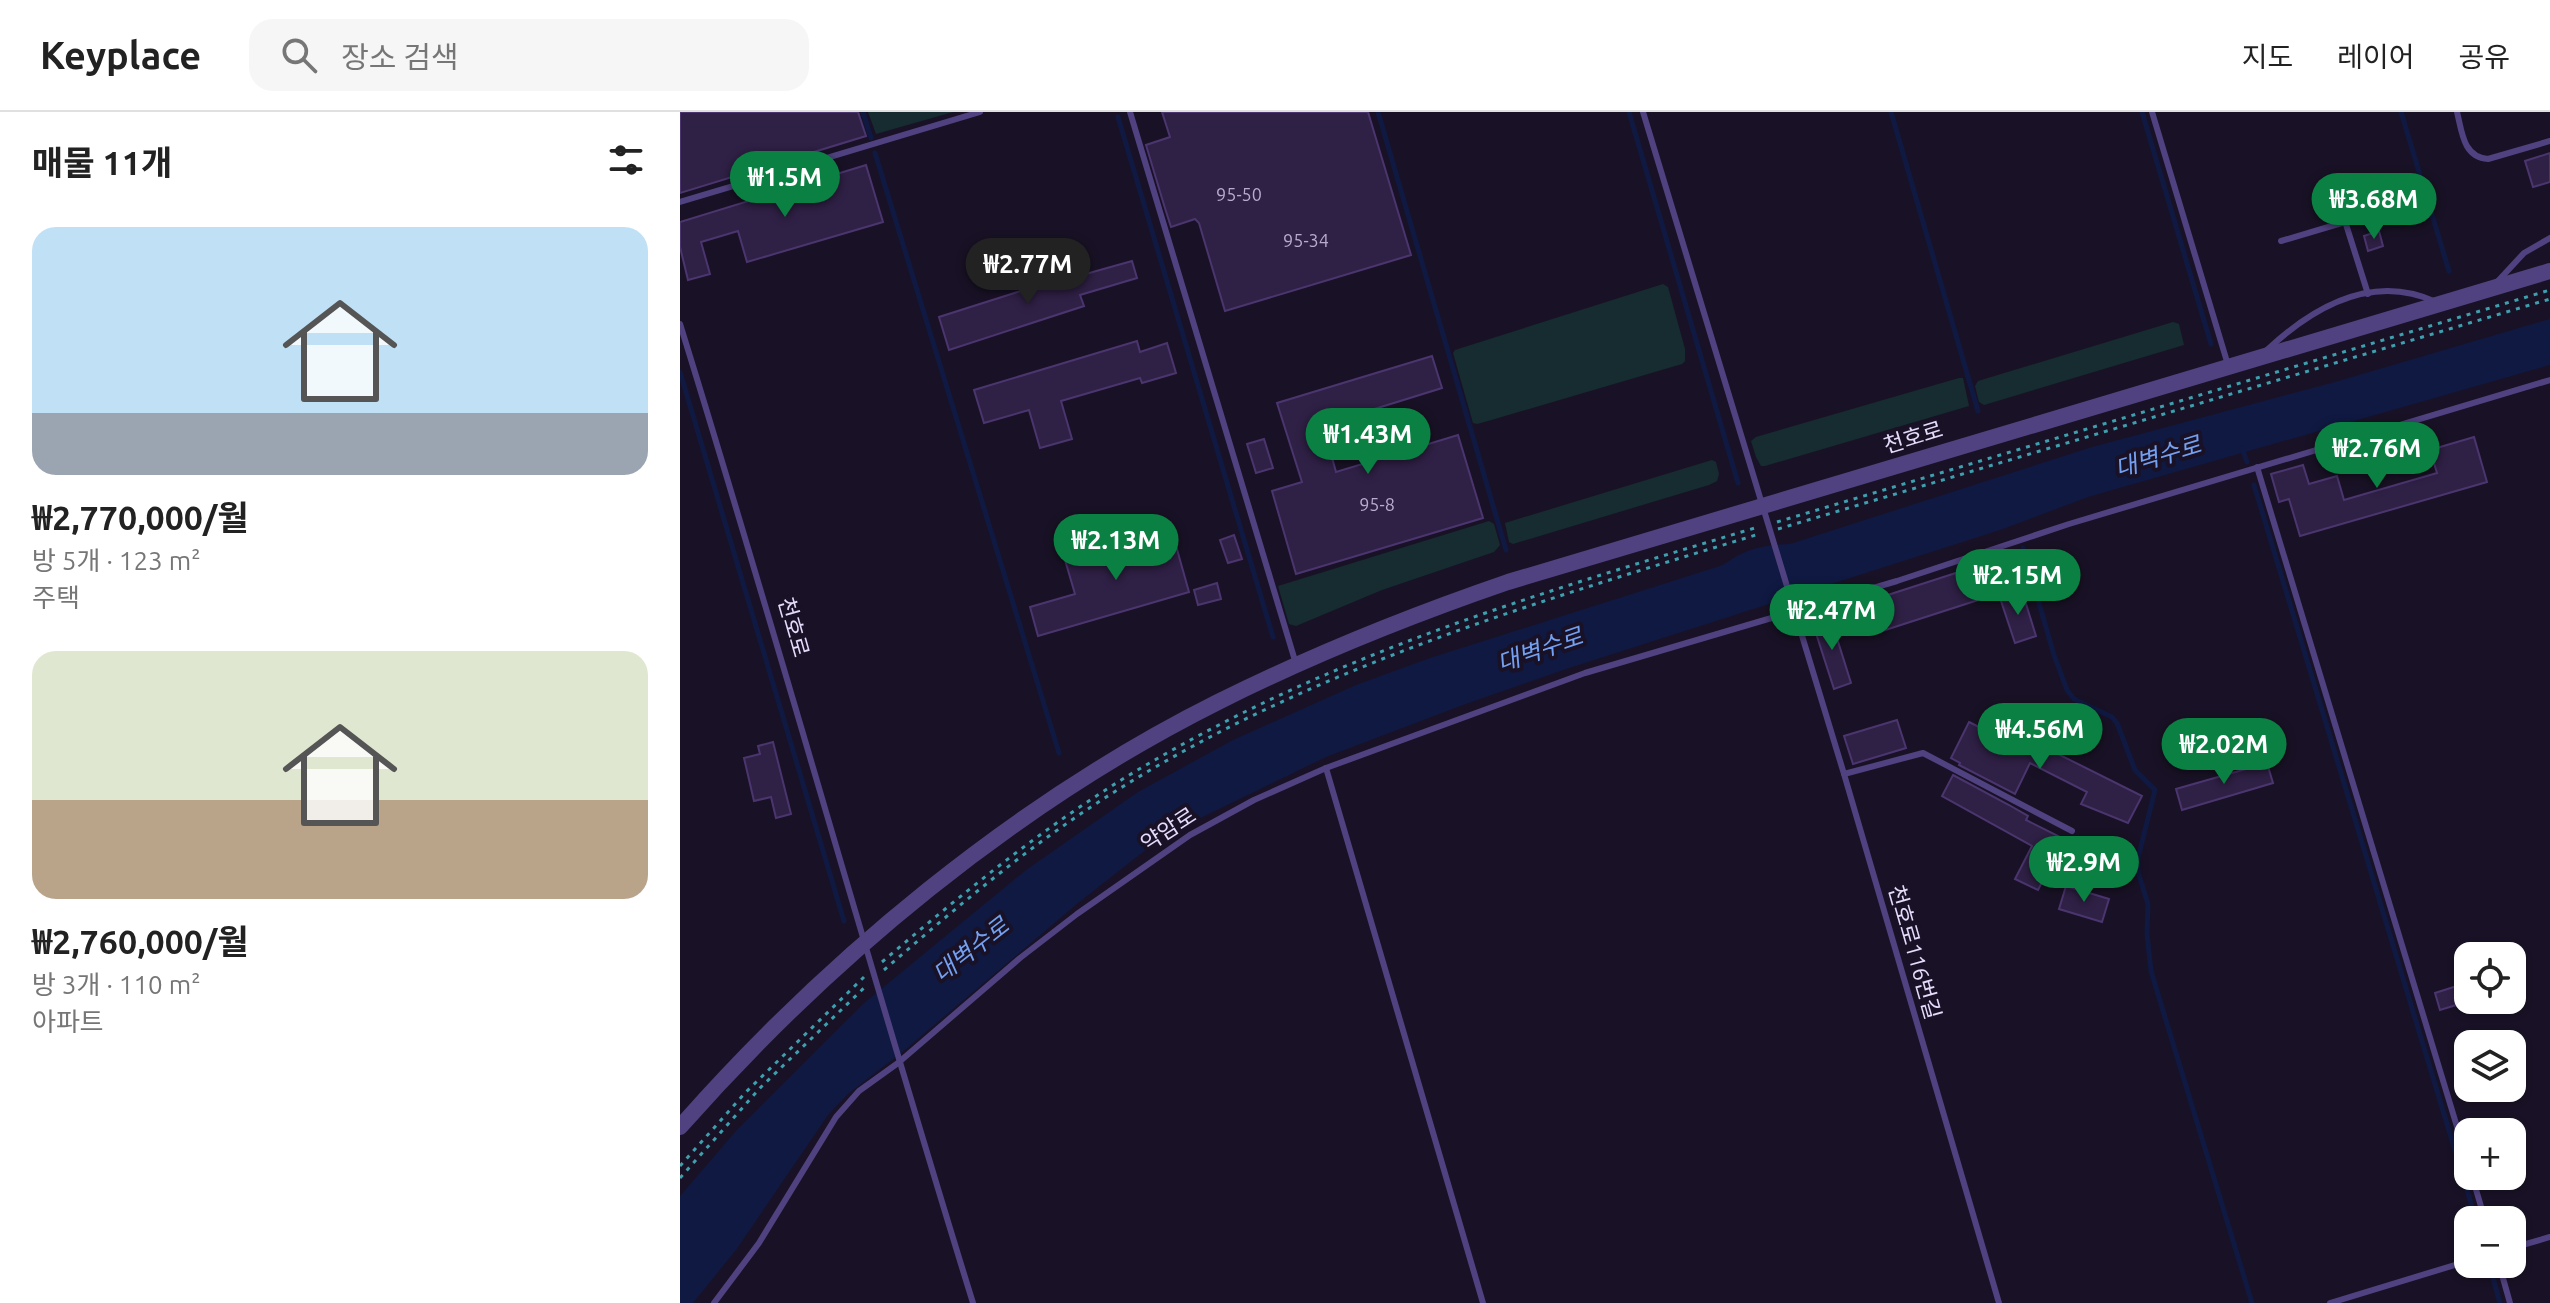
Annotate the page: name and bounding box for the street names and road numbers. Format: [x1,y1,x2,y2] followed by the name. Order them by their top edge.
[1880,416,1946,457] street label: 천호로
[774,594,815,659] street label: 천호로
[1135,802,1200,856] street label: 약암로
[1884,882,1947,1022] street label: 천호로116번길

